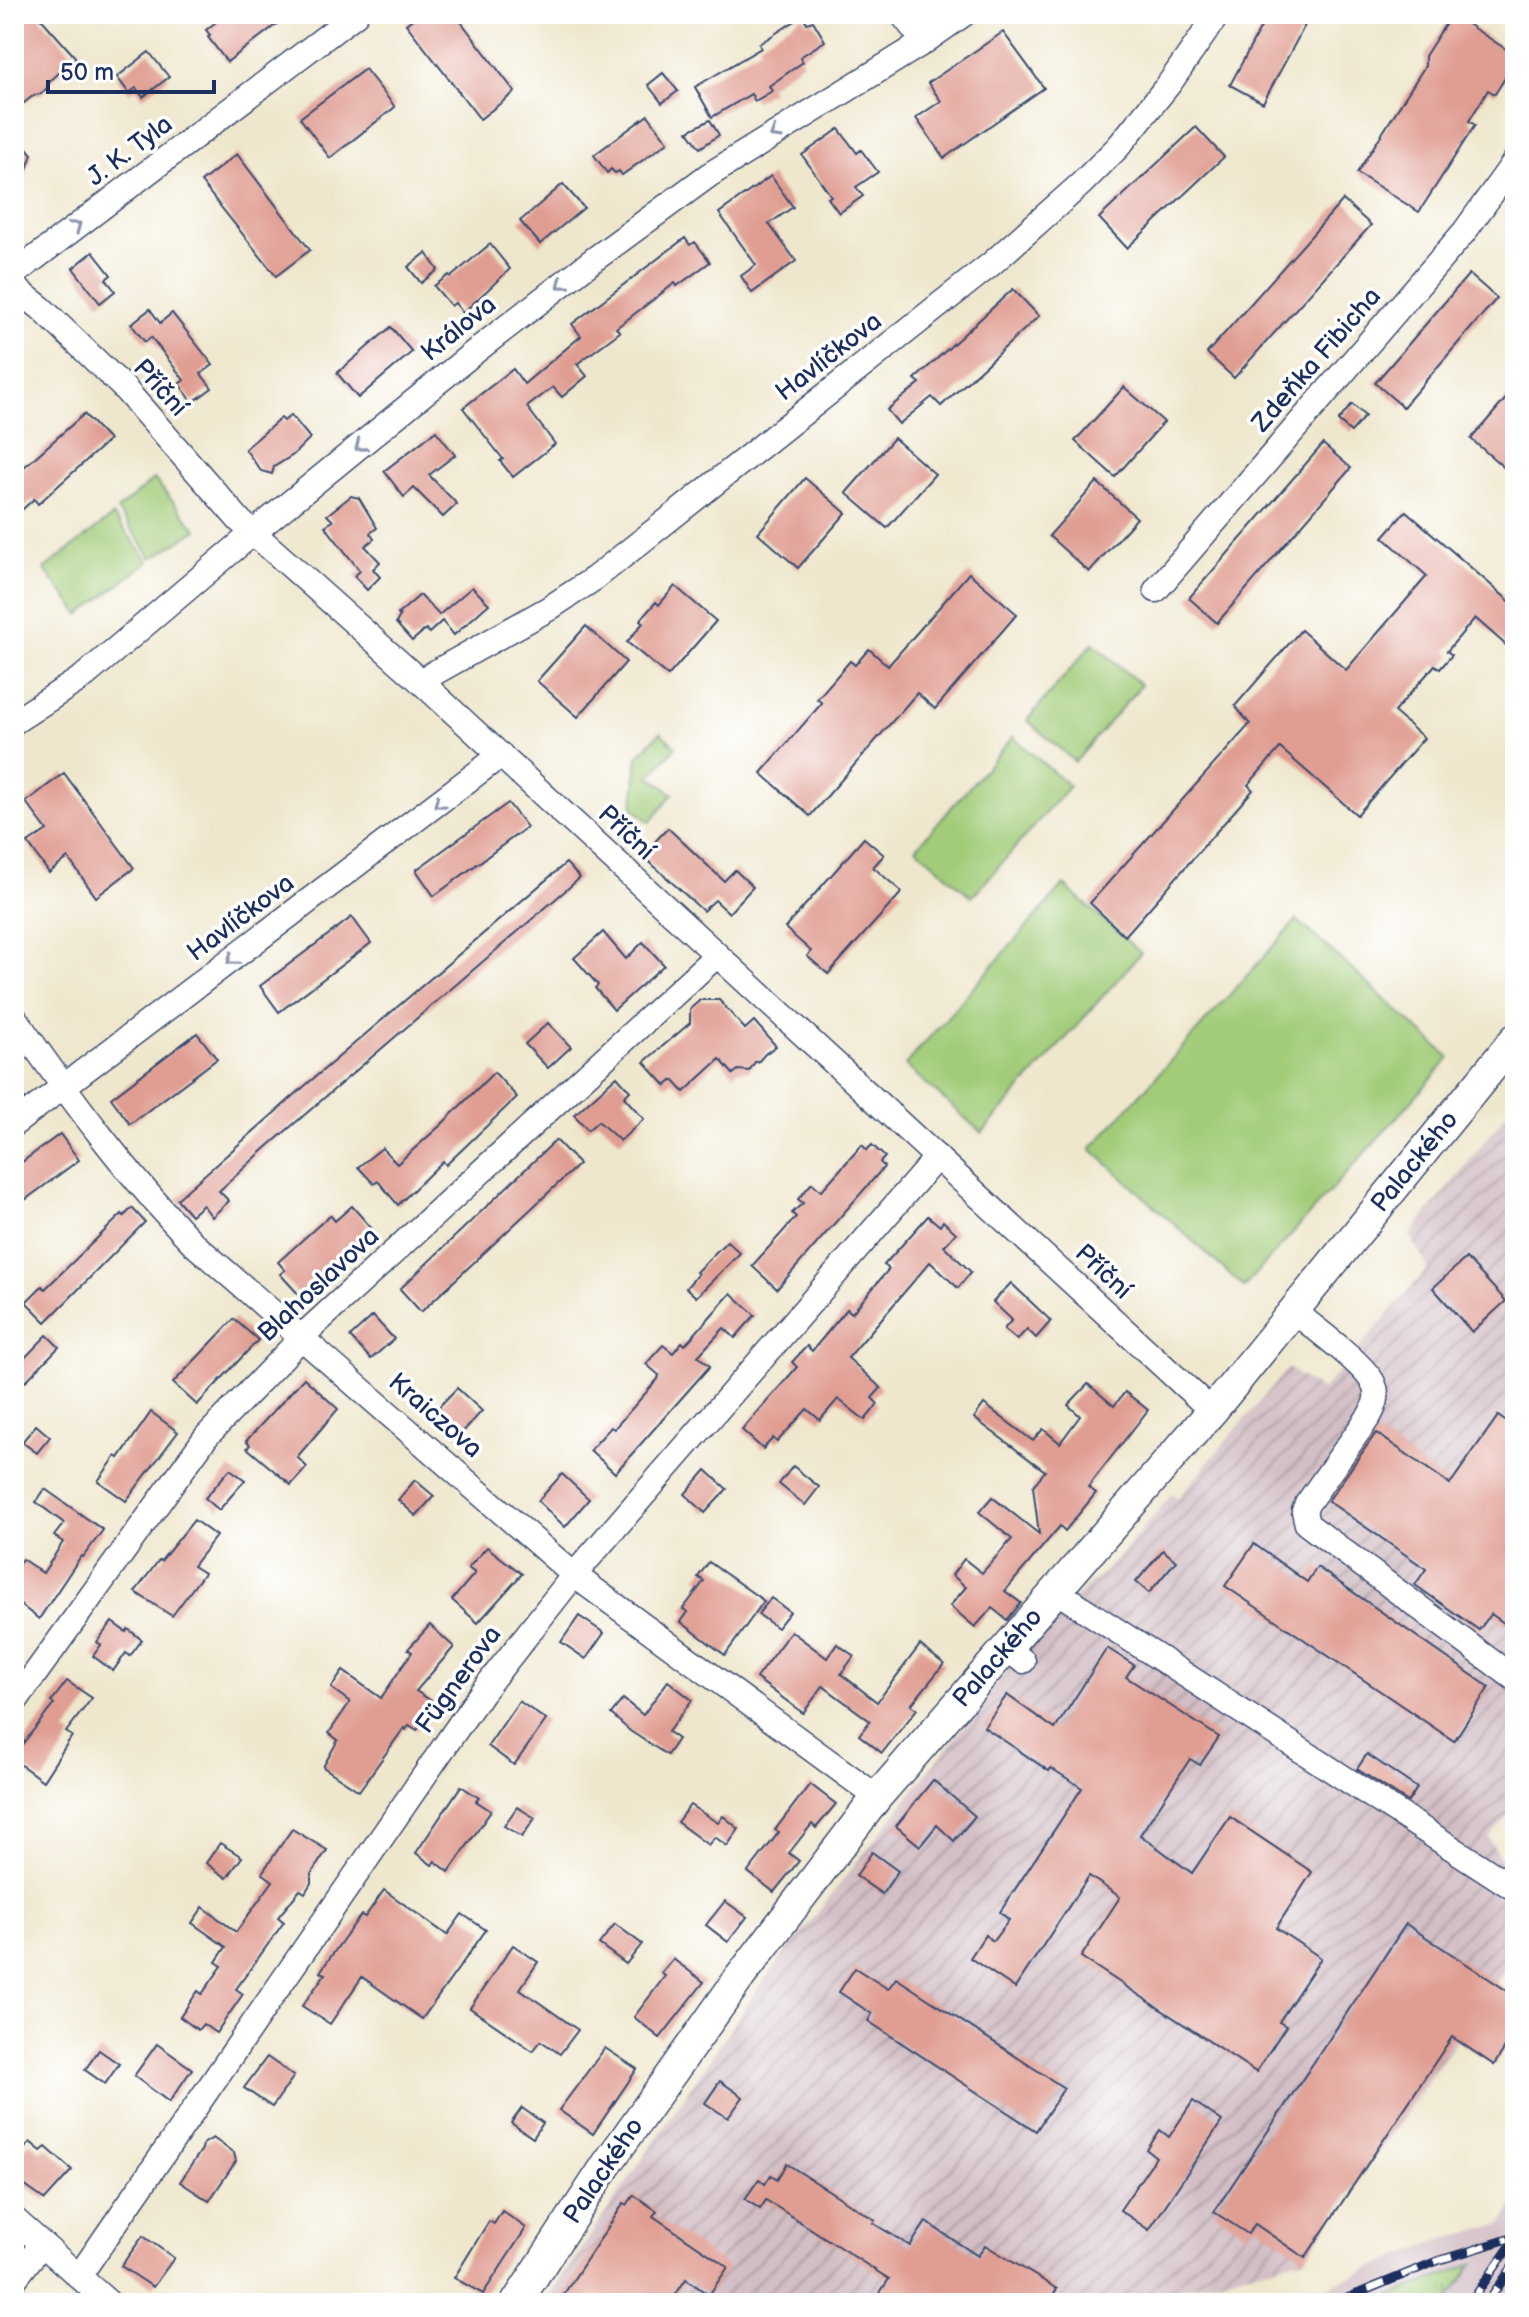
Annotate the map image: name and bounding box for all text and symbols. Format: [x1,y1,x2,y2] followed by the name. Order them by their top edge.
[48,44,214,94] scale bar
[60,58,114,87] text: 50 m
[81,109,179,193] street label: J. K. Tyla
[769,125,784,140] one-way arrow
[67,222,82,236] one-way arrow
[557,274,571,288] one-way arrow
[1245,282,1388,439] street label: Zdeňka Fibicha
[415,289,503,369] street label: Králova
[770,306,888,408] street label: Havlíčkova
[126,353,194,424] street label: Příční
[354,436,369,451] one-way arrow
[433,793,447,807] one-way arrow
[591,799,661,868] street label: Příční
[181,868,301,968] street label: Havlíčkova
[226,950,240,964] one-way arrow
[1365,1105,1465,1219] street label: Palackého
[252,1221,386,1349] street label: Blahoslavova
[1068,1238,1138,1307] street label: Příční
[382,1367,488,1465] street label: Kraiczova
[947,1602,1049,1714] street label: Palackého
[410,1620,508,1740] street label: Fügnerova
[557,2112,651,2230] street label: Palackého

